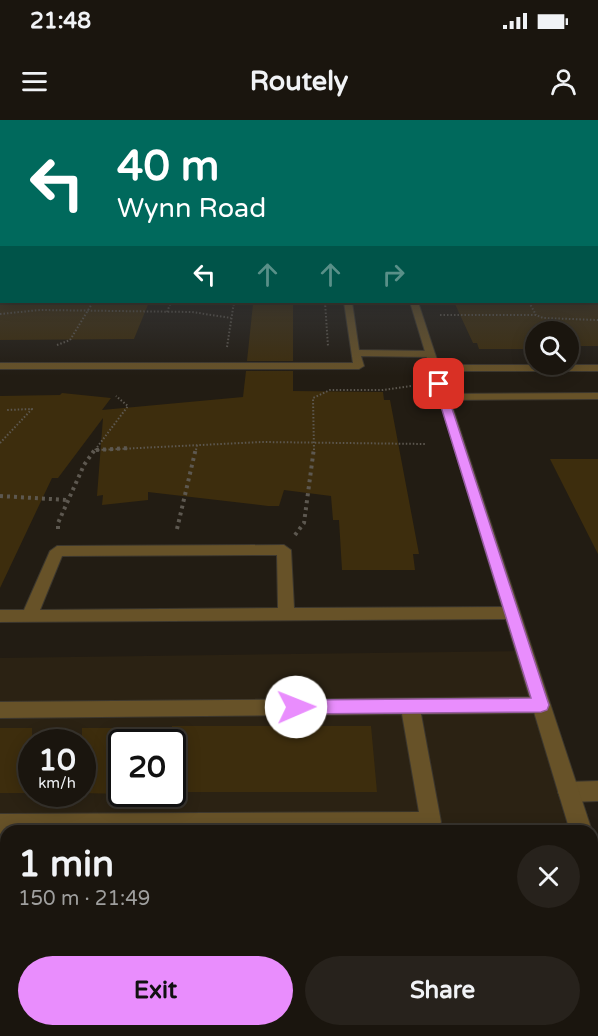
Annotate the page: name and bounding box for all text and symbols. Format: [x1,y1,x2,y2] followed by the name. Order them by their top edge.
[30,8,91,34] text: 21:48
[18,65,51,98] icon: menu
[250,65,348,98] text: Routely
[547,65,580,98] icon: person
[117,141,219,192] text: 40 m
[18,144,96,222] icon: left
[117,192,266,225] text: Wynn Road
[188,258,221,291] icon: left
[251,258,284,291] icon: ahead
[314,258,347,291] icon: ahead
[377,258,410,291] icon: right
[525,321,579,375] map controls
[525,321,579,375] button: search
[413,358,464,409] pin
[422,367,455,400] icon: arrive
[264,675,328,739] position arrow
[108,729,186,807] speed limit sign: 20
[38,742,76,779] text: 10
[38,774,76,792] text: km/h
[18,843,114,886] text: 1 min
[517,845,580,908] button: close
[18,887,150,911] text: 150 m · 21:49
[18,956,293,1025] button: Exit
[305,956,580,1025] button: Share

